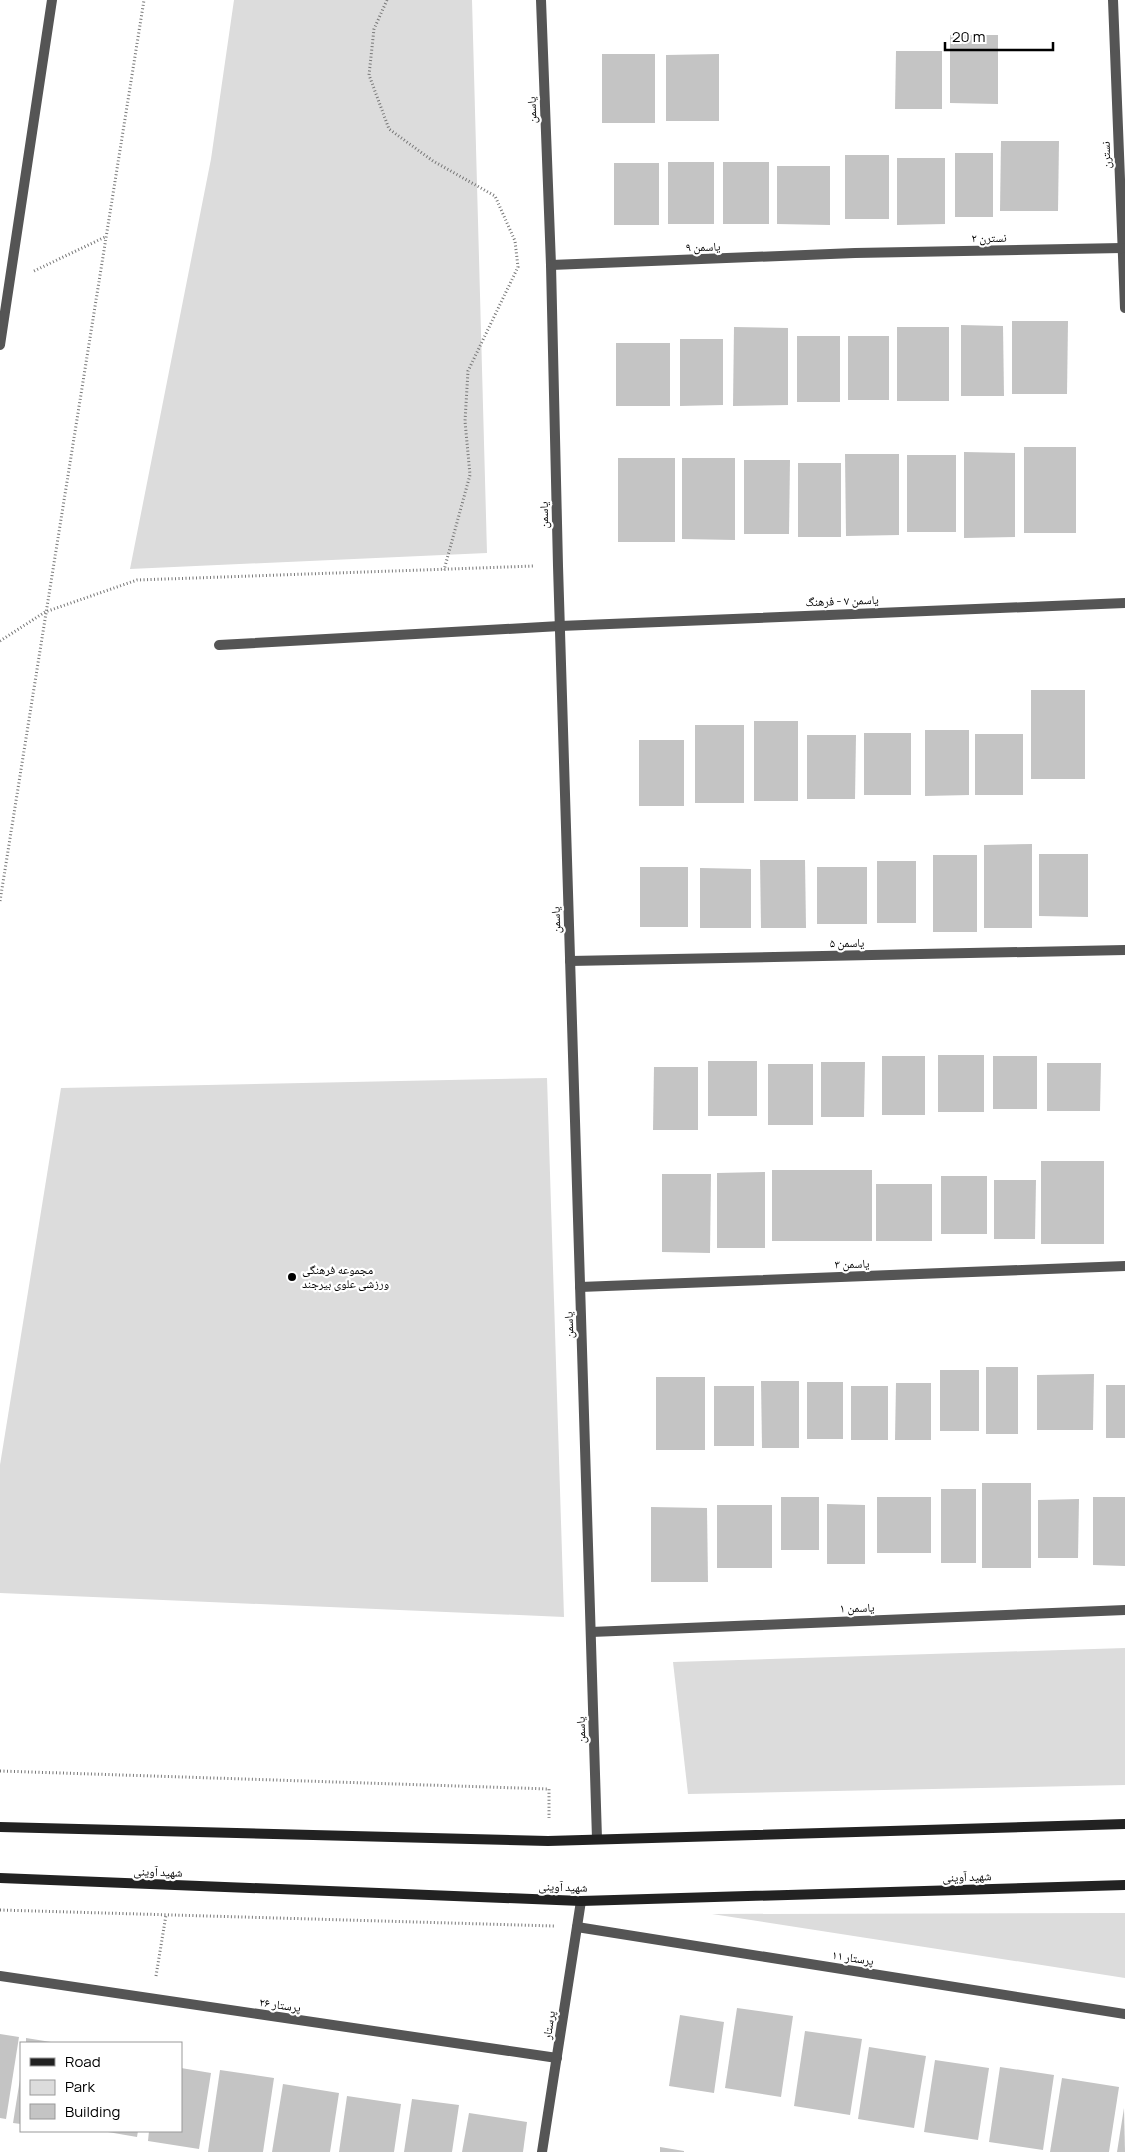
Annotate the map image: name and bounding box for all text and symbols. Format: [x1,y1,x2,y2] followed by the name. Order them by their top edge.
[945,20,1052,52] scale bar
[952,26,985,47] text: 20 m
[523,96,540,124] street label: یاسمن
[1097,141,1114,169] street label: نسترن
[971,229,1007,246] street label: نسترن ۲
[685,237,721,256] street label: یاسمن ۹
[535,501,552,529] street label: یاسمن
[805,591,879,610] street label: یاسمن ۷ - فرهنگ
[547,906,564,934] street label: یاسمن
[829,934,865,951] street label: یاسمن ۵
[834,1254,870,1273] street label: یاسمن ۳
[302,1261,389,1292] place label: مجموعه فرهنگی ورزشی علوی بیرجند
[286,1271,298,1283] marker: مجموعه فرهنگی ورزشی علوی بیرجند
[560,1311,577,1339] street label: یاسمن
[839,1598,875,1617] street label: یاسمن ۱
[572,1716,589,1744] street label: یاسمن
[133,1862,183,1881] street label: شهید آوینی
[942,1867,992,1886] street label: شهید آوینی
[538,1877,588,1896] street label: شهید آوینی
[831,1946,876,1969] street label: پرستار ۱۱
[258,1993,303,2016] street label: پرستار ۲۶
[538,2009,559,2041] street label: پرستار
[20,2042,182,2132] legend
[65,2051,101,2072] text: Road
[65,2076,95,2097] text: Park
[65,2101,120,2122] text: Building

